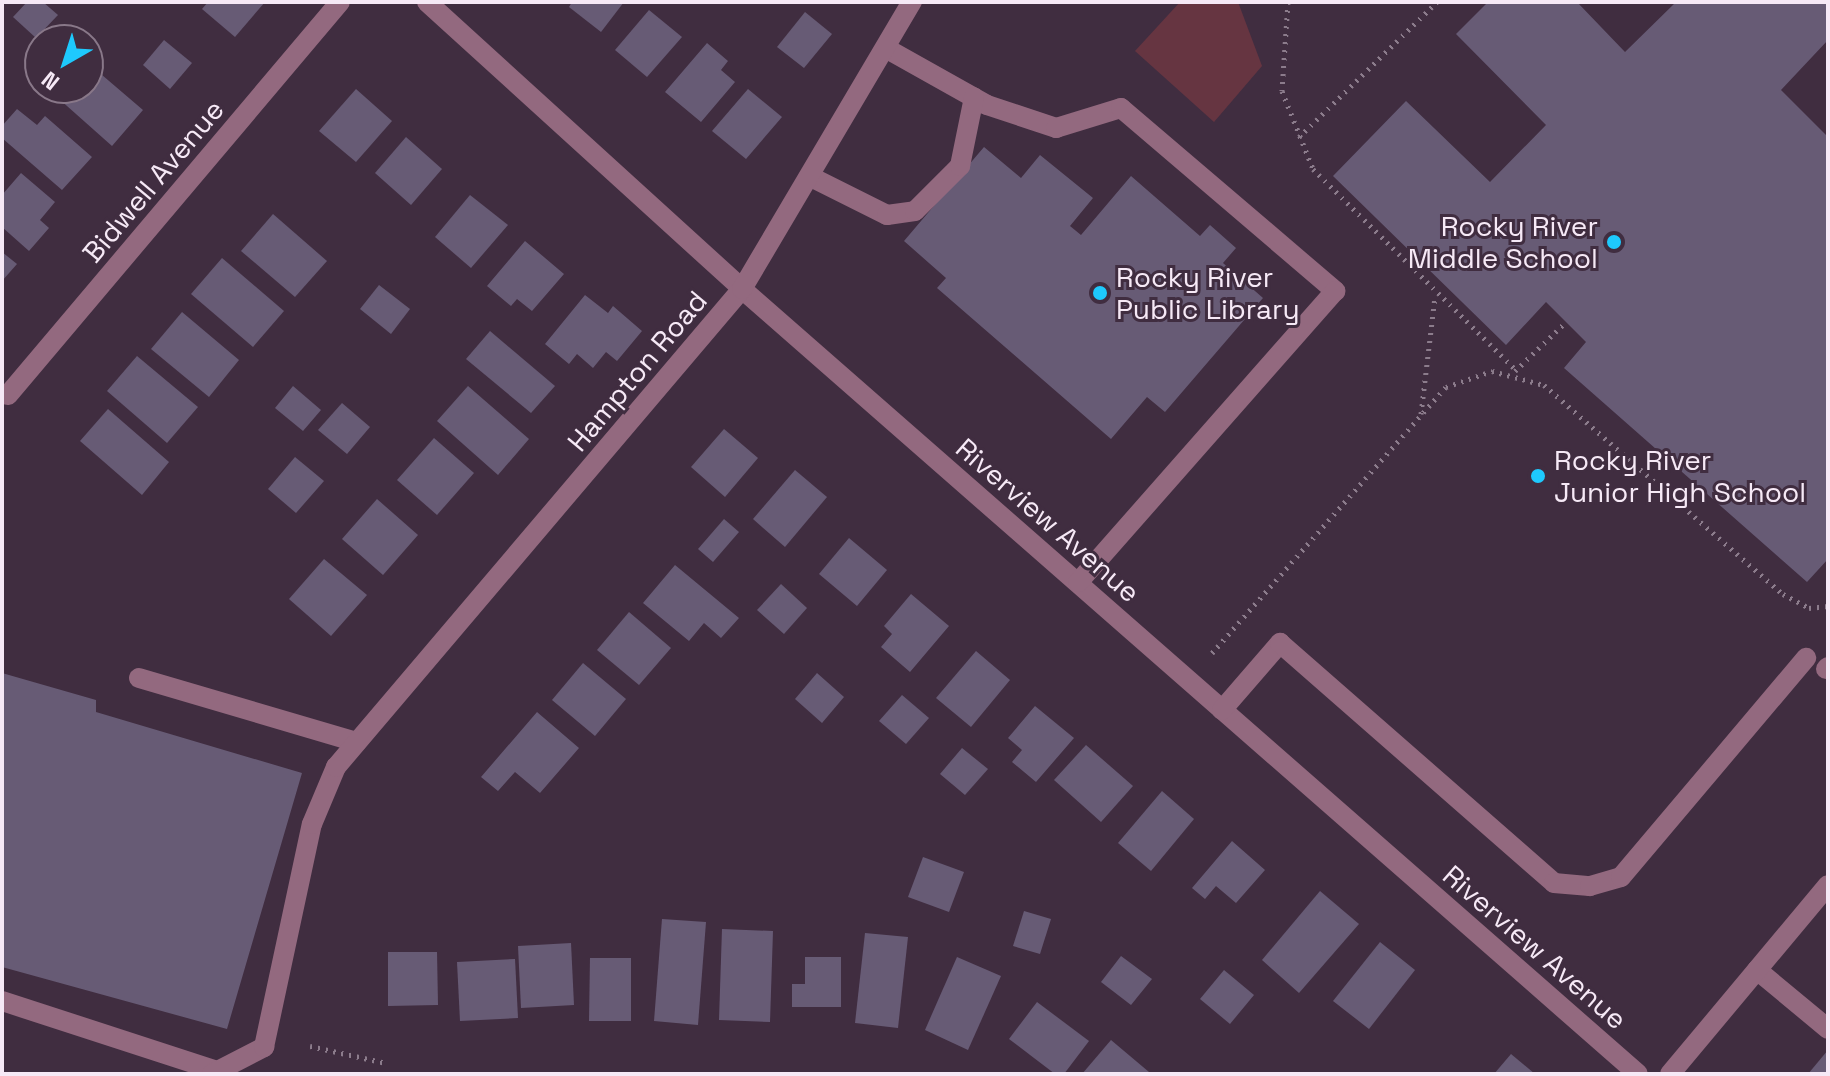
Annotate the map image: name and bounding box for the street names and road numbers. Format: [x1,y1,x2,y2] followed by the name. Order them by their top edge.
[75,93,231,269] street label: Bidwell Avenue
[560,284,714,458] street label: Hampton Road
[949,431,1147,609] street label: Riverview Avenue
[1436,858,1634,1036] street label: Riverview Avenue

